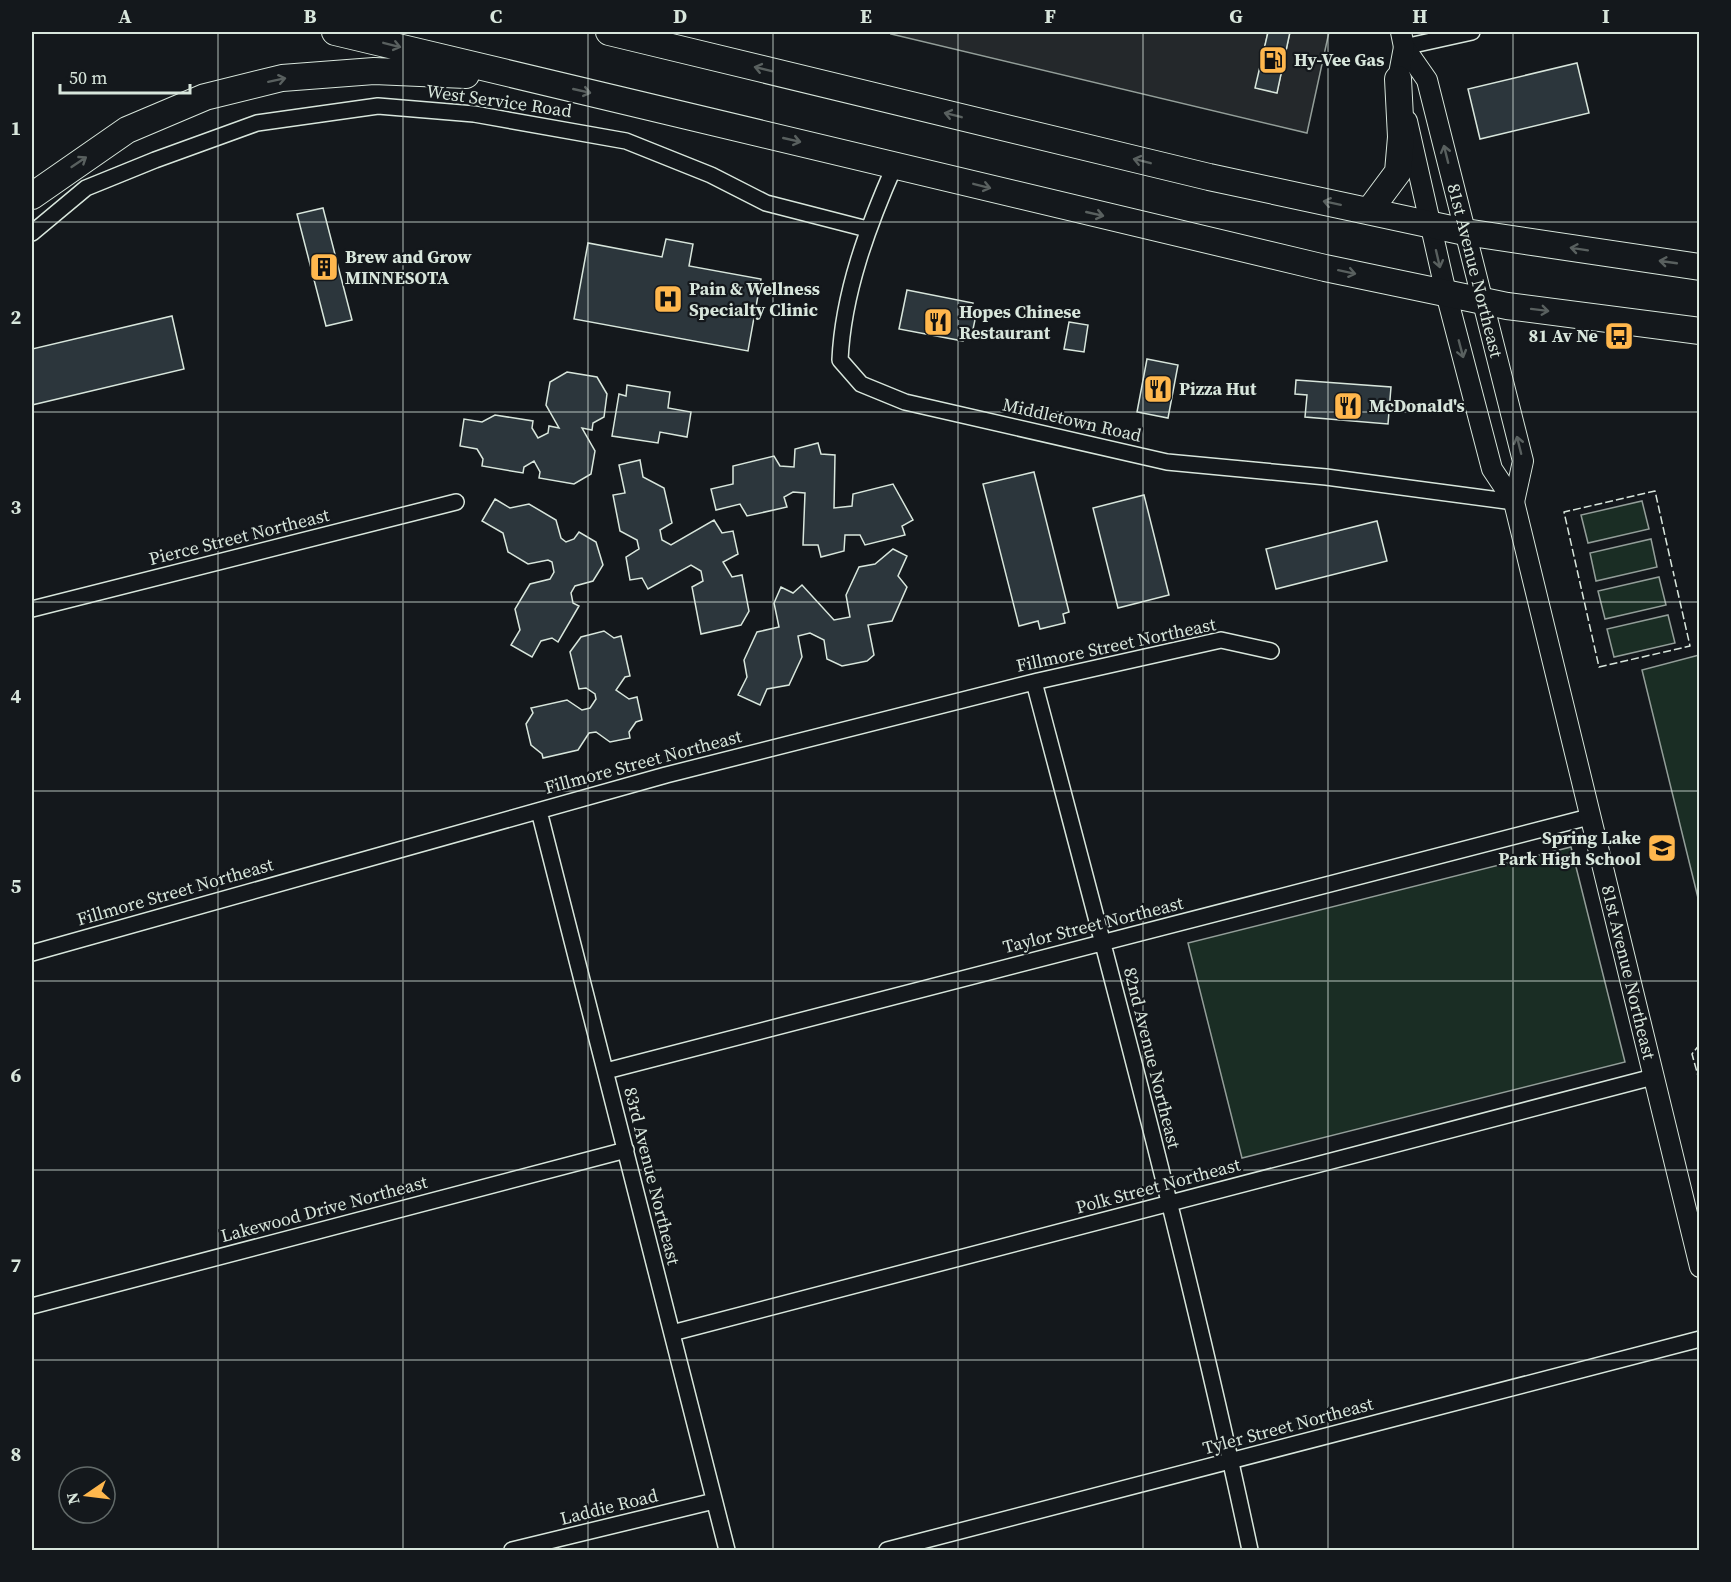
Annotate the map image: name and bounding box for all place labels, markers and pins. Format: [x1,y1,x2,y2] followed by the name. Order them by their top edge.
[1257,44,1289,76] fuel station icon: Hy-Vee Gas
[1294,47,1384,72] place label: Hy-Vee Gas
[345,244,473,290] place label: Brew and Grow MINNESOTA
[308,251,340,283] building icon: Brew and Grow MINNESOTA
[689,276,820,322] place label: Pain & Wellness Specialty Clinic
[652,283,684,315] hospital icon: Pain & Wellness Specialty Clinic
[959,299,1081,345] place label: Hopes Chinese Restaurant
[922,306,954,338] restaurant icon: Hopes Chinese Restaurant
[1603,320,1635,352] bus stop icon: 81 Av Ne
[1528,323,1598,348] place label: 81 Av Ne
[1142,373,1174,405] restaurant icon: Pizza Hut
[1179,376,1257,401] place label: Pizza Hut
[1332,390,1364,422] restaurant icon: McDonald's
[1369,393,1465,418] place label: McDonald's
[1498,825,1641,871] place label: Spring Lake Park High School
[1646,832,1678,864] school or university icon: Spring Lake Park High School

